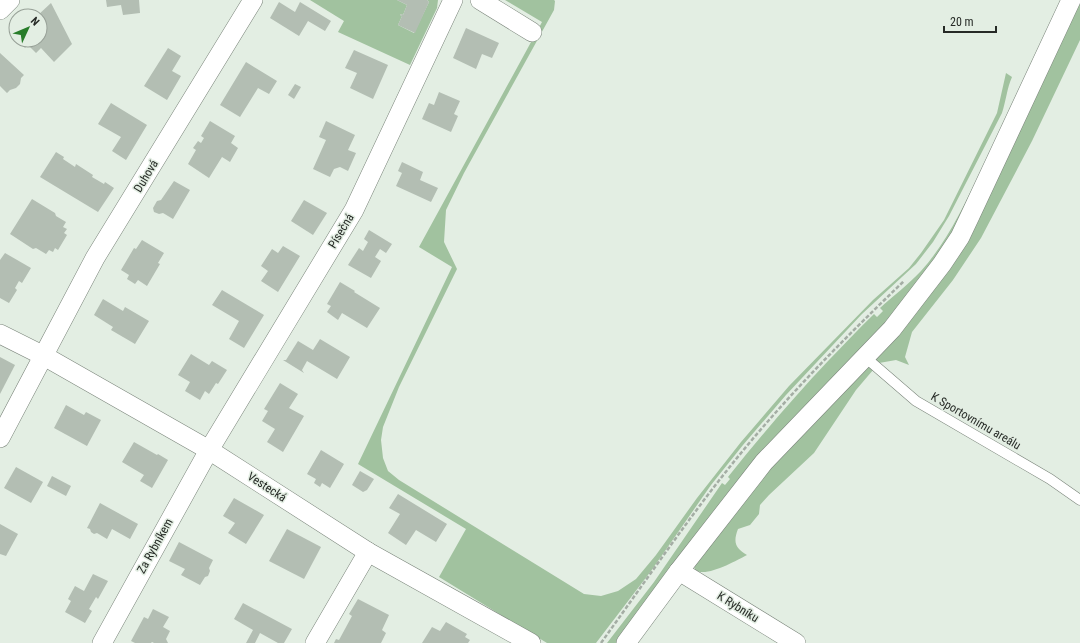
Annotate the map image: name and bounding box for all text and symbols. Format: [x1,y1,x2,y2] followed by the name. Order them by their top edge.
[8,8,48,48] north arrow
[944,8,996,34] scale bar
[28,14,42,29] text: N
[950,15,974,29] text: 20 m
[131,157,161,195] street label: Duhová
[325,211,357,251] street label: Písečná
[929,390,1024,452] street label: K Sportovnímu areálu
[245,469,289,505] street label: Vestecká
[134,516,176,576] street label: Za Rybníkem
[715,589,762,625] street label: K Rybníku

